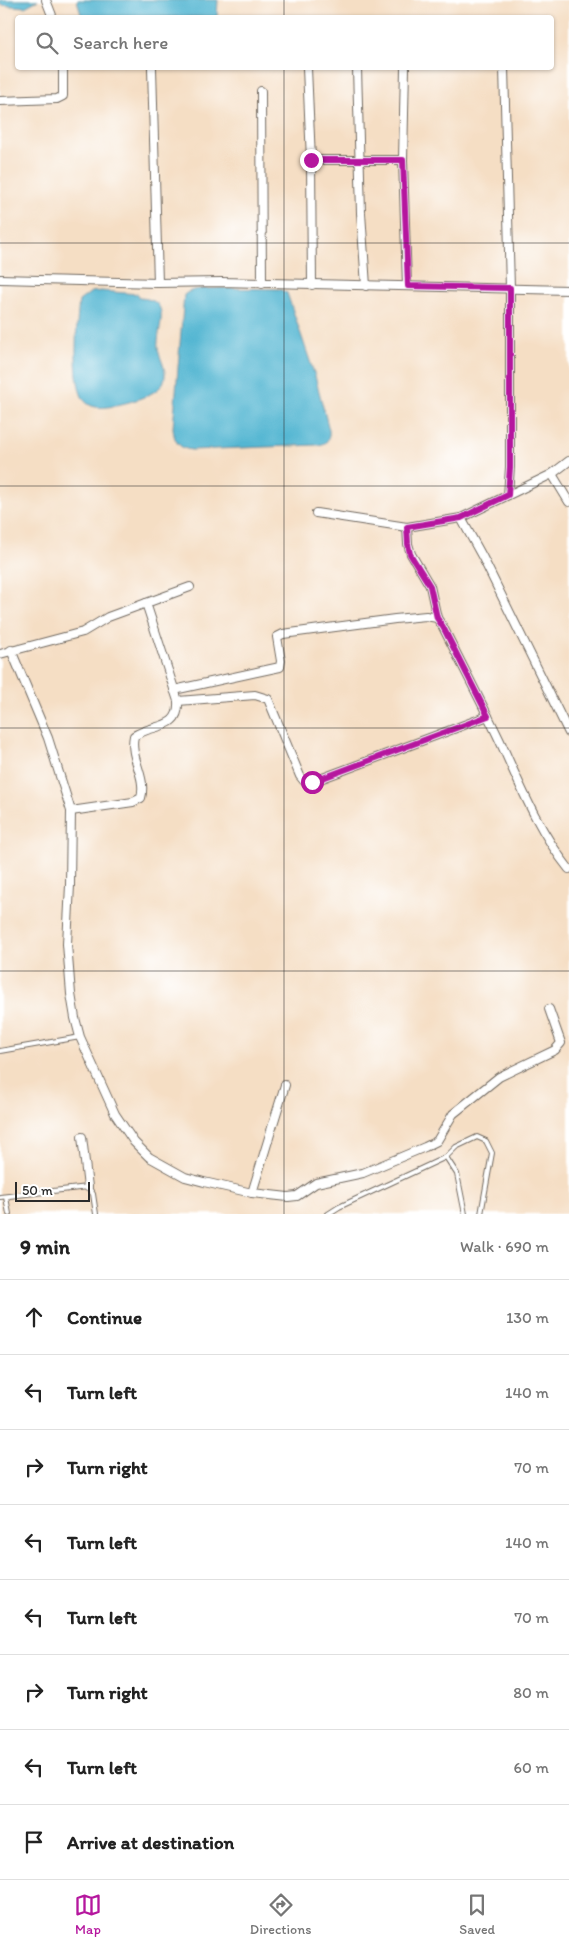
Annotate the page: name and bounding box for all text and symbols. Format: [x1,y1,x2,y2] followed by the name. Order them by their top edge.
[15,15,554,70] search box
[33,29,61,57] icon: search
[73,31,168,54] text: Search here
[300,149,323,172] route end
[301,771,324,794] route start
[15,1179,90,1202] scale bar
[22,1182,53,1199] text: 50 m
[20,1234,70,1259] text: 9 min
[460,1237,549,1256] text: Walk · 690 m
[20,1303,48,1331] icon: ahead
[67,1306,142,1329] text: Continue
[506,1308,549,1327] text: 130 m
[20,1378,48,1406] icon: left
[67,1381,137,1404] text: Turn left
[505,1383,549,1402] text: 140 m
[20,1453,48,1481] icon: right
[67,1456,148,1479] text: Turn right
[514,1458,549,1477] text: 70 m
[20,1528,48,1556] icon: left
[67,1531,137,1554] text: Turn left
[505,1533,549,1552] text: 140 m
[20,1603,48,1631] icon: left
[67,1606,137,1629] text: Turn left
[514,1608,549,1627] text: 70 m
[20,1678,48,1706] icon: right
[67,1681,148,1704] text: Turn right
[513,1683,549,1702] text: 80 m
[20,1753,48,1781] icon: left
[67,1756,137,1779] text: Turn left
[514,1758,549,1777] text: 60 m
[20,1828,48,1856] icon: arrive
[67,1831,234,1854] text: Arrive at destination
[74,1891,102,1938] tab: Map
[250,1891,311,1938] tab: Directions
[459,1891,495,1938] tab: Saved

